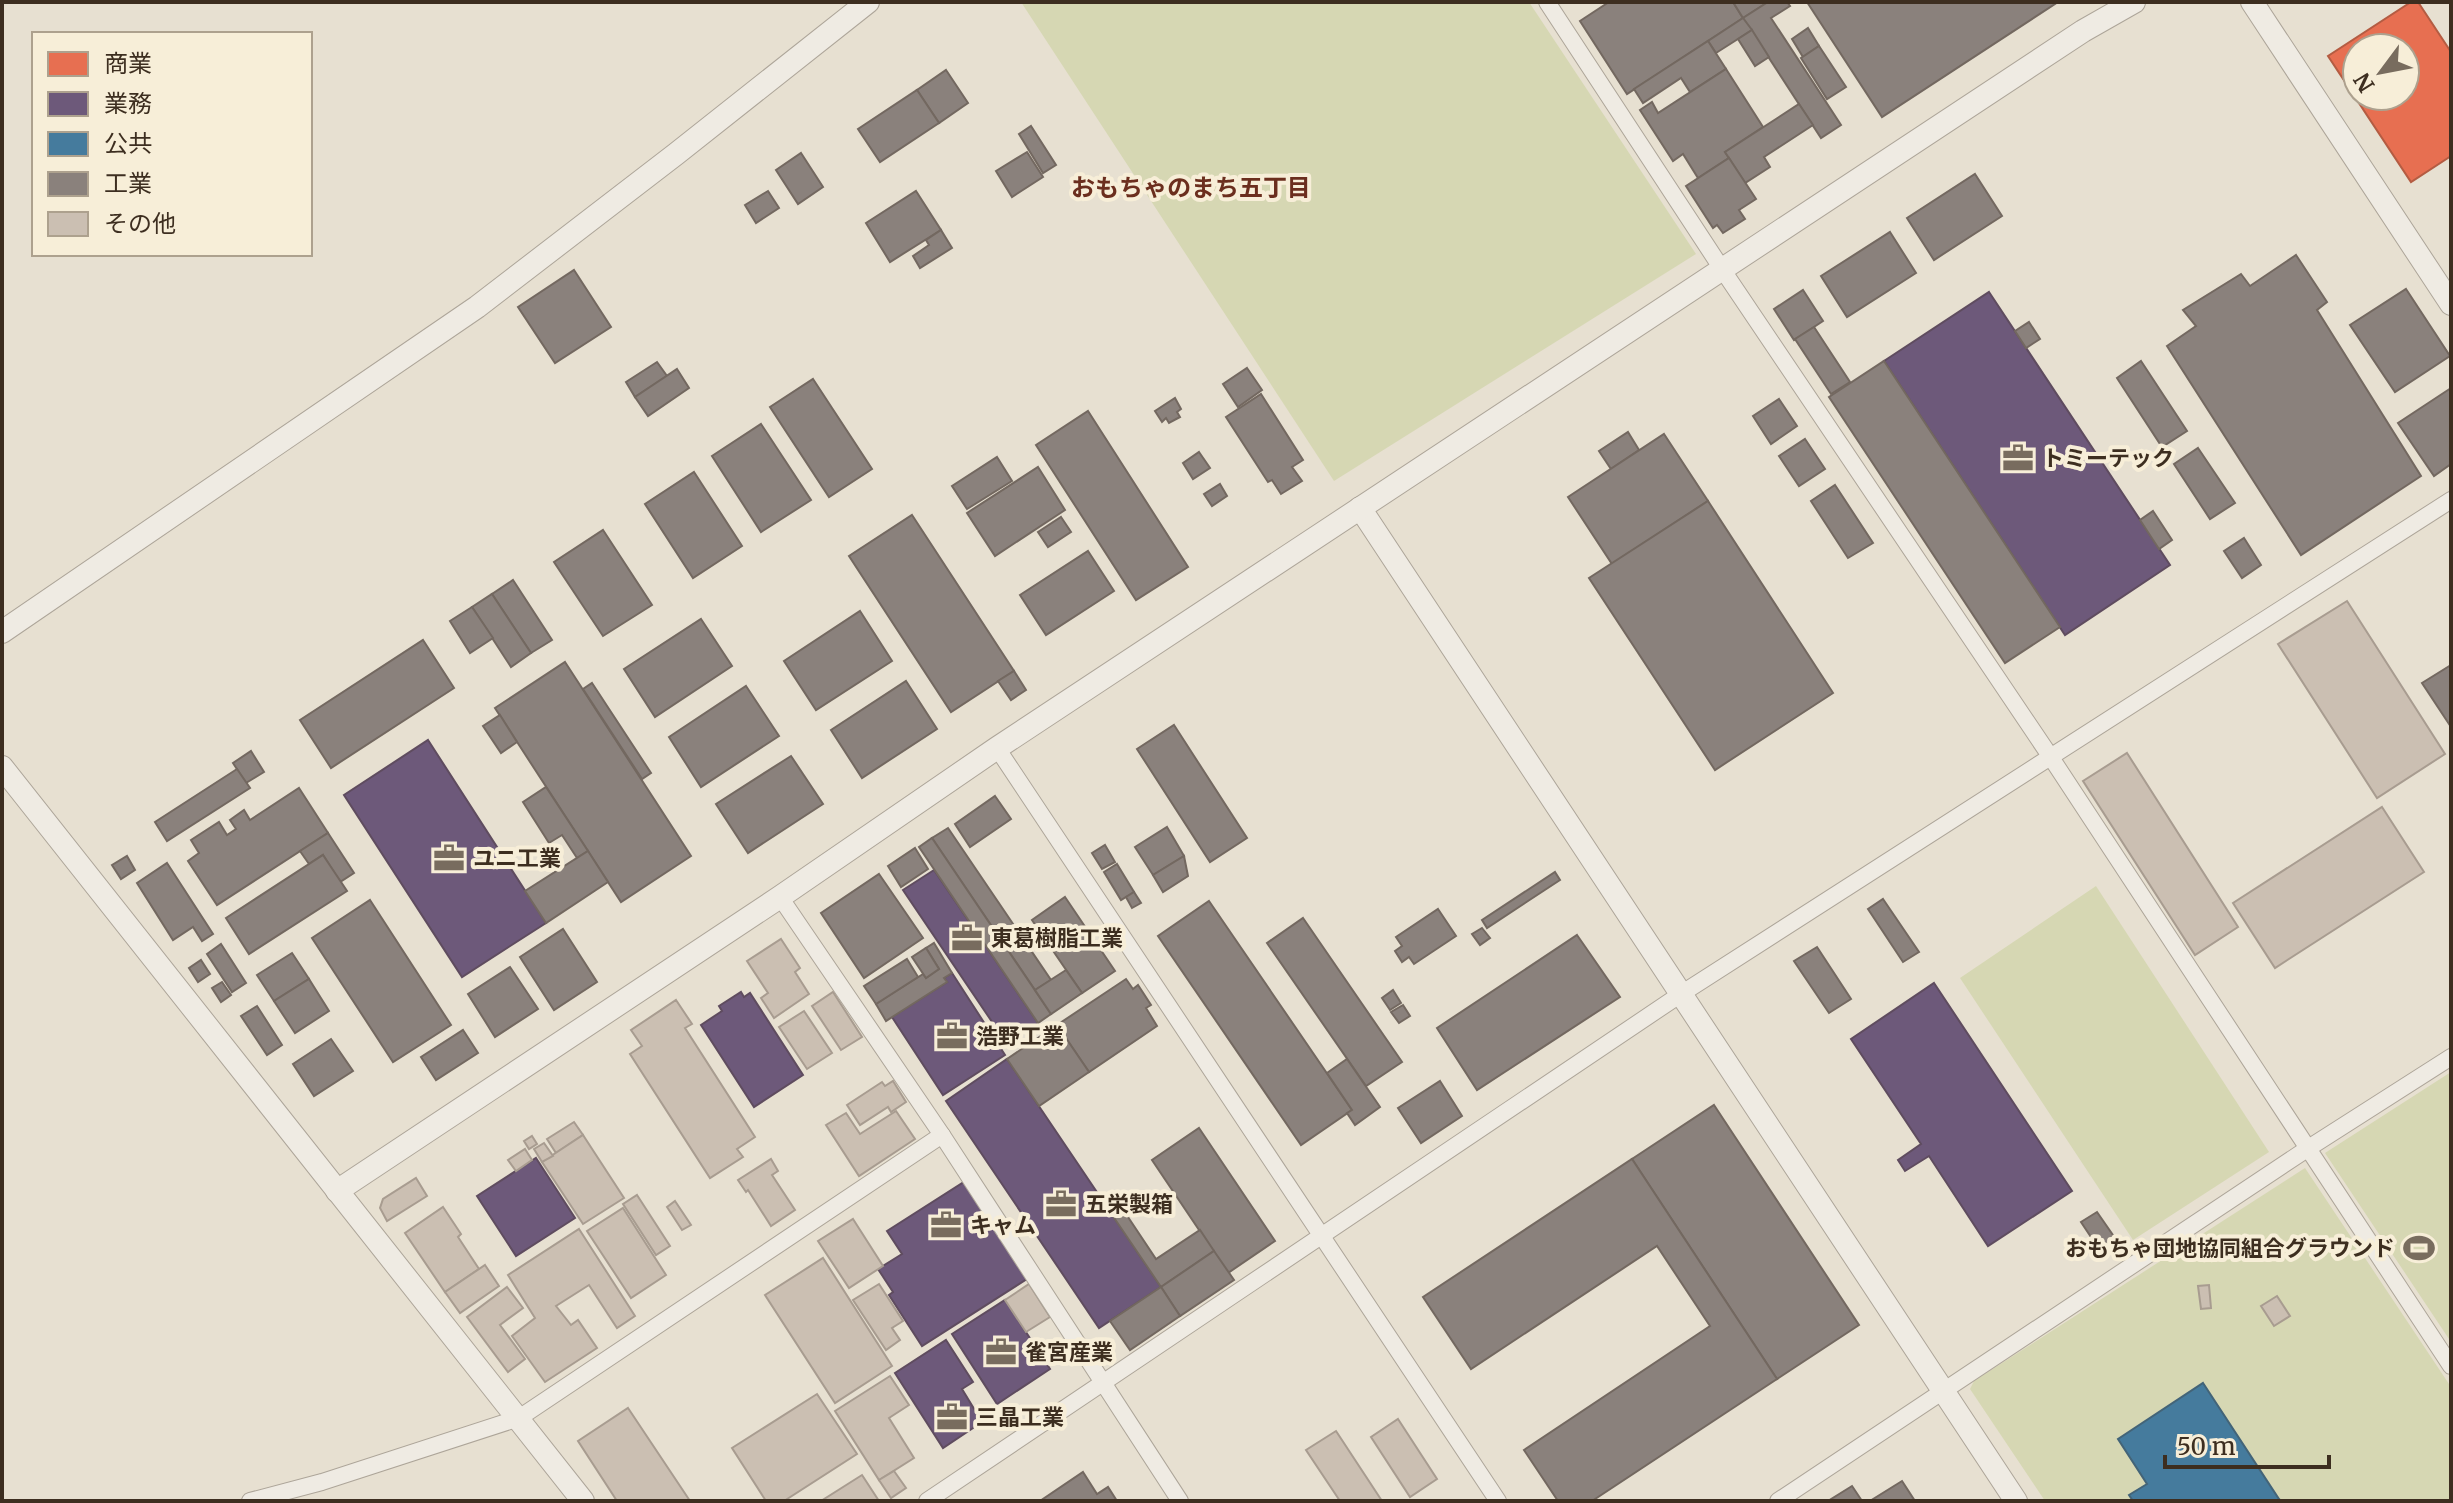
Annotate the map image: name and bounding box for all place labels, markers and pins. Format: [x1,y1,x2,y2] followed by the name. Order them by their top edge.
[2001,441,2035,475] office icon: トミーテック
[2042,444,2174,472] place label: トミーテック
[432,841,466,875] office icon: ユニ工業
[473,844,561,872] place label: ユニ工業
[950,921,984,955] office icon: 東葛樹脂工業
[991,924,1123,952] place label: 東葛樹脂工業
[935,1019,969,1053] office icon: 浩野工業
[976,1022,1064,1050] place label: 浩野工業
[1044,1187,1078,1221] office icon: 五栄製箱
[1085,1190,1173,1218] place label: 五栄製箱
[929,1208,963,1242] office icon: キャム
[970,1211,1036,1239] place label: キャム
[2402,1231,2436,1265] sports icon: おもちゃ団地協同組合グラウンド
[2065,1234,2395,1262] place label: おもちゃ団地協同組合グラウンド
[984,1335,1018,1369] office icon: 雀宮産業
[1025,1338,1113,1366] place label: 雀宮産業
[935,1400,969,1434] office icon: 三晶工業
[976,1403,1064,1431] place label: 三晶工業

